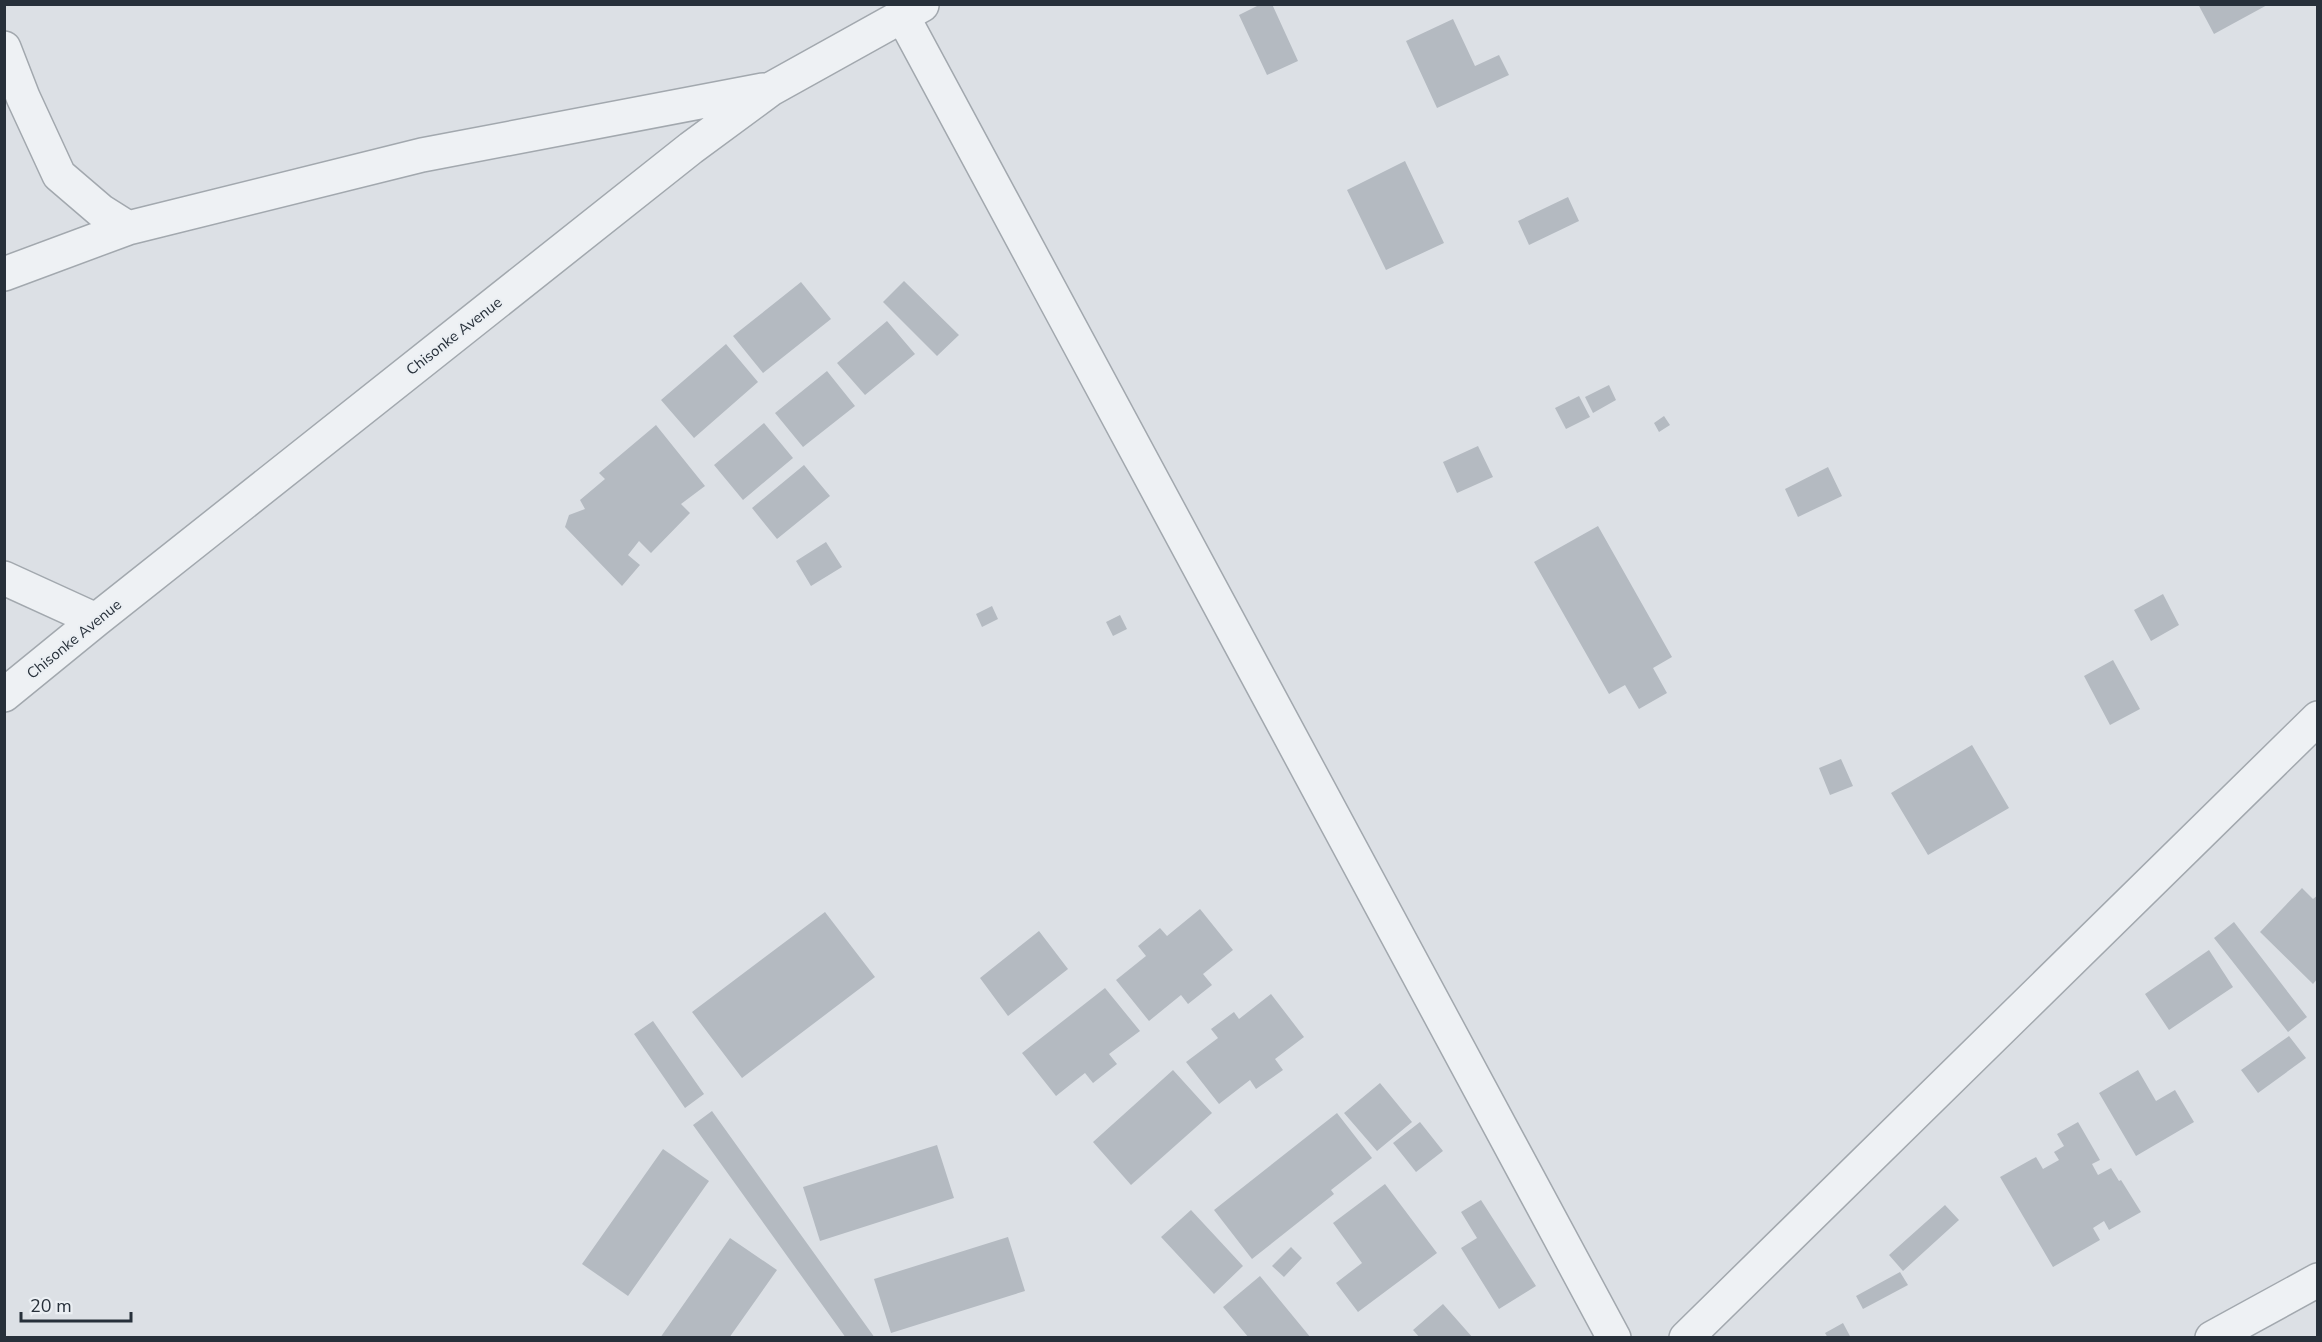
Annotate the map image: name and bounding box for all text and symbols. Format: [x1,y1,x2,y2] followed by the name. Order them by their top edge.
[402,292,506,380] street label: Chisonke Avenue
[22,595,126,683] street label: Chisonke Avenue
[21,1285,130,1323] scale bar
[30,1294,72,1318] text: 20 m

